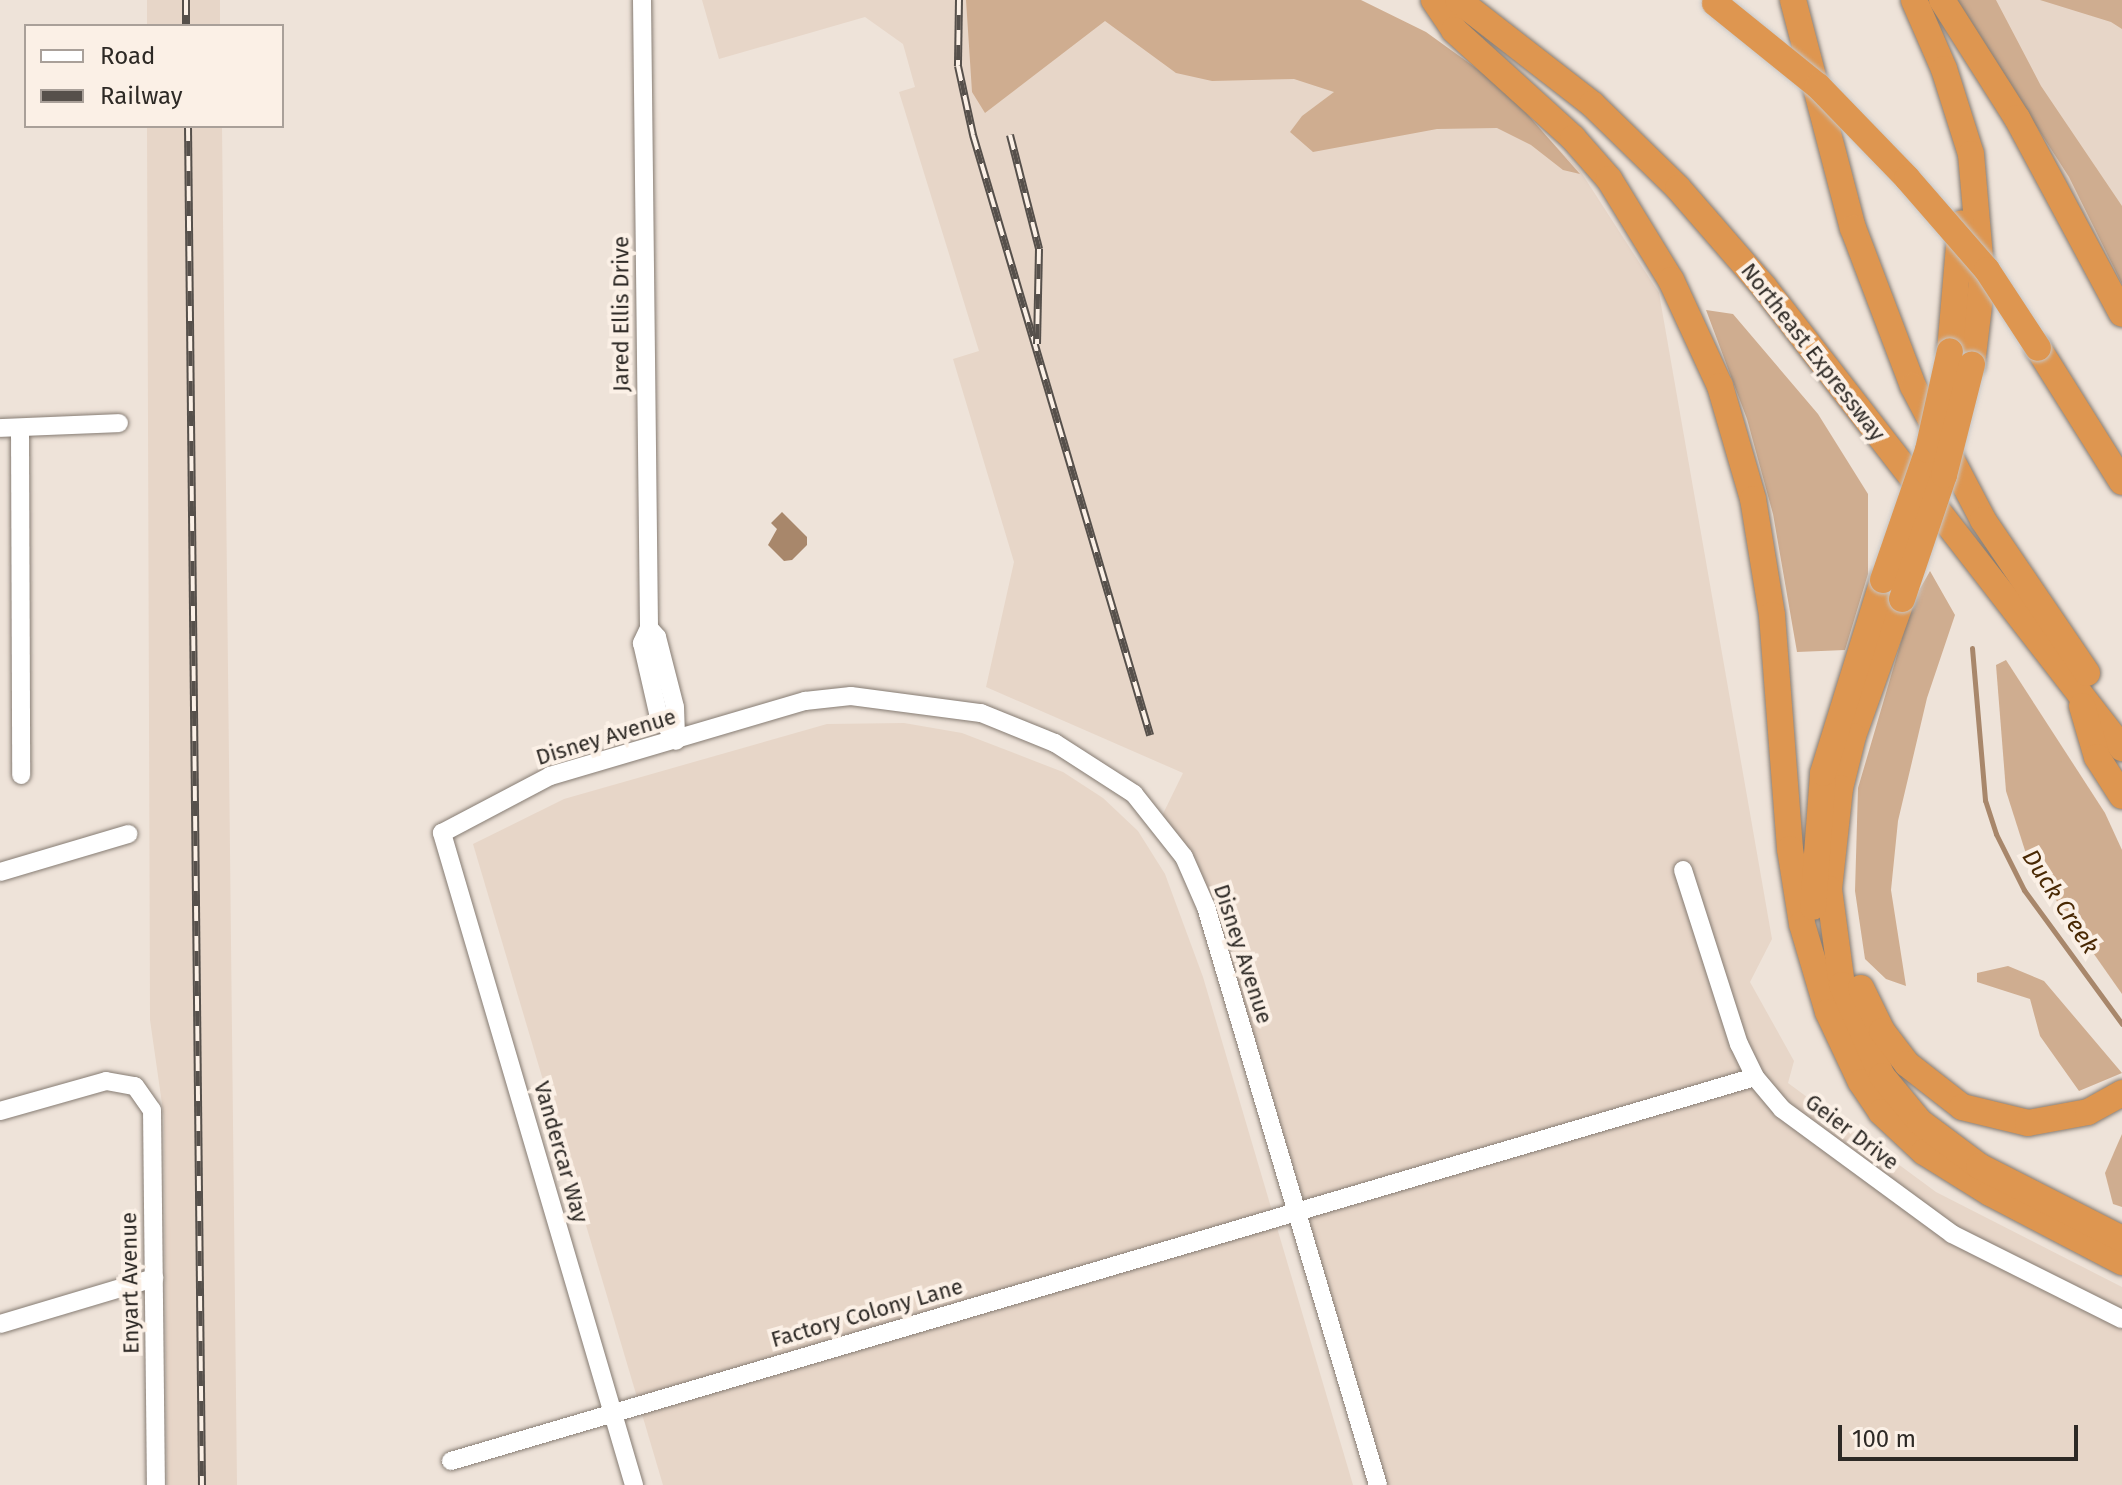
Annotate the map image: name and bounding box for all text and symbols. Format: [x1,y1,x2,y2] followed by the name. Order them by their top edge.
[24,24,284,128] legend
[100,42,155,70] text: Road
[100,82,183,110] text: Railway
[608,236,634,392] street label: Jared Ellis Drive
[1735,258,1891,446] street label: Northeast Expressway
[533,703,679,771] street label: Disney Avenue
[2016,844,2104,960] water label: Duck Creek
[1208,881,1278,1027] street label: Disney Avenue
[528,1078,594,1226] street label: Vandercar Way
[1800,1088,1904,1176] street label: Geier Drive
[116,1212,144,1354] street label: Enyart Avenue
[768,1273,966,1353] street label: Factory Colony Lane
[1842,1409,2082,1459] scale bar
[1852,1425,1916,1453] text: 100 m

